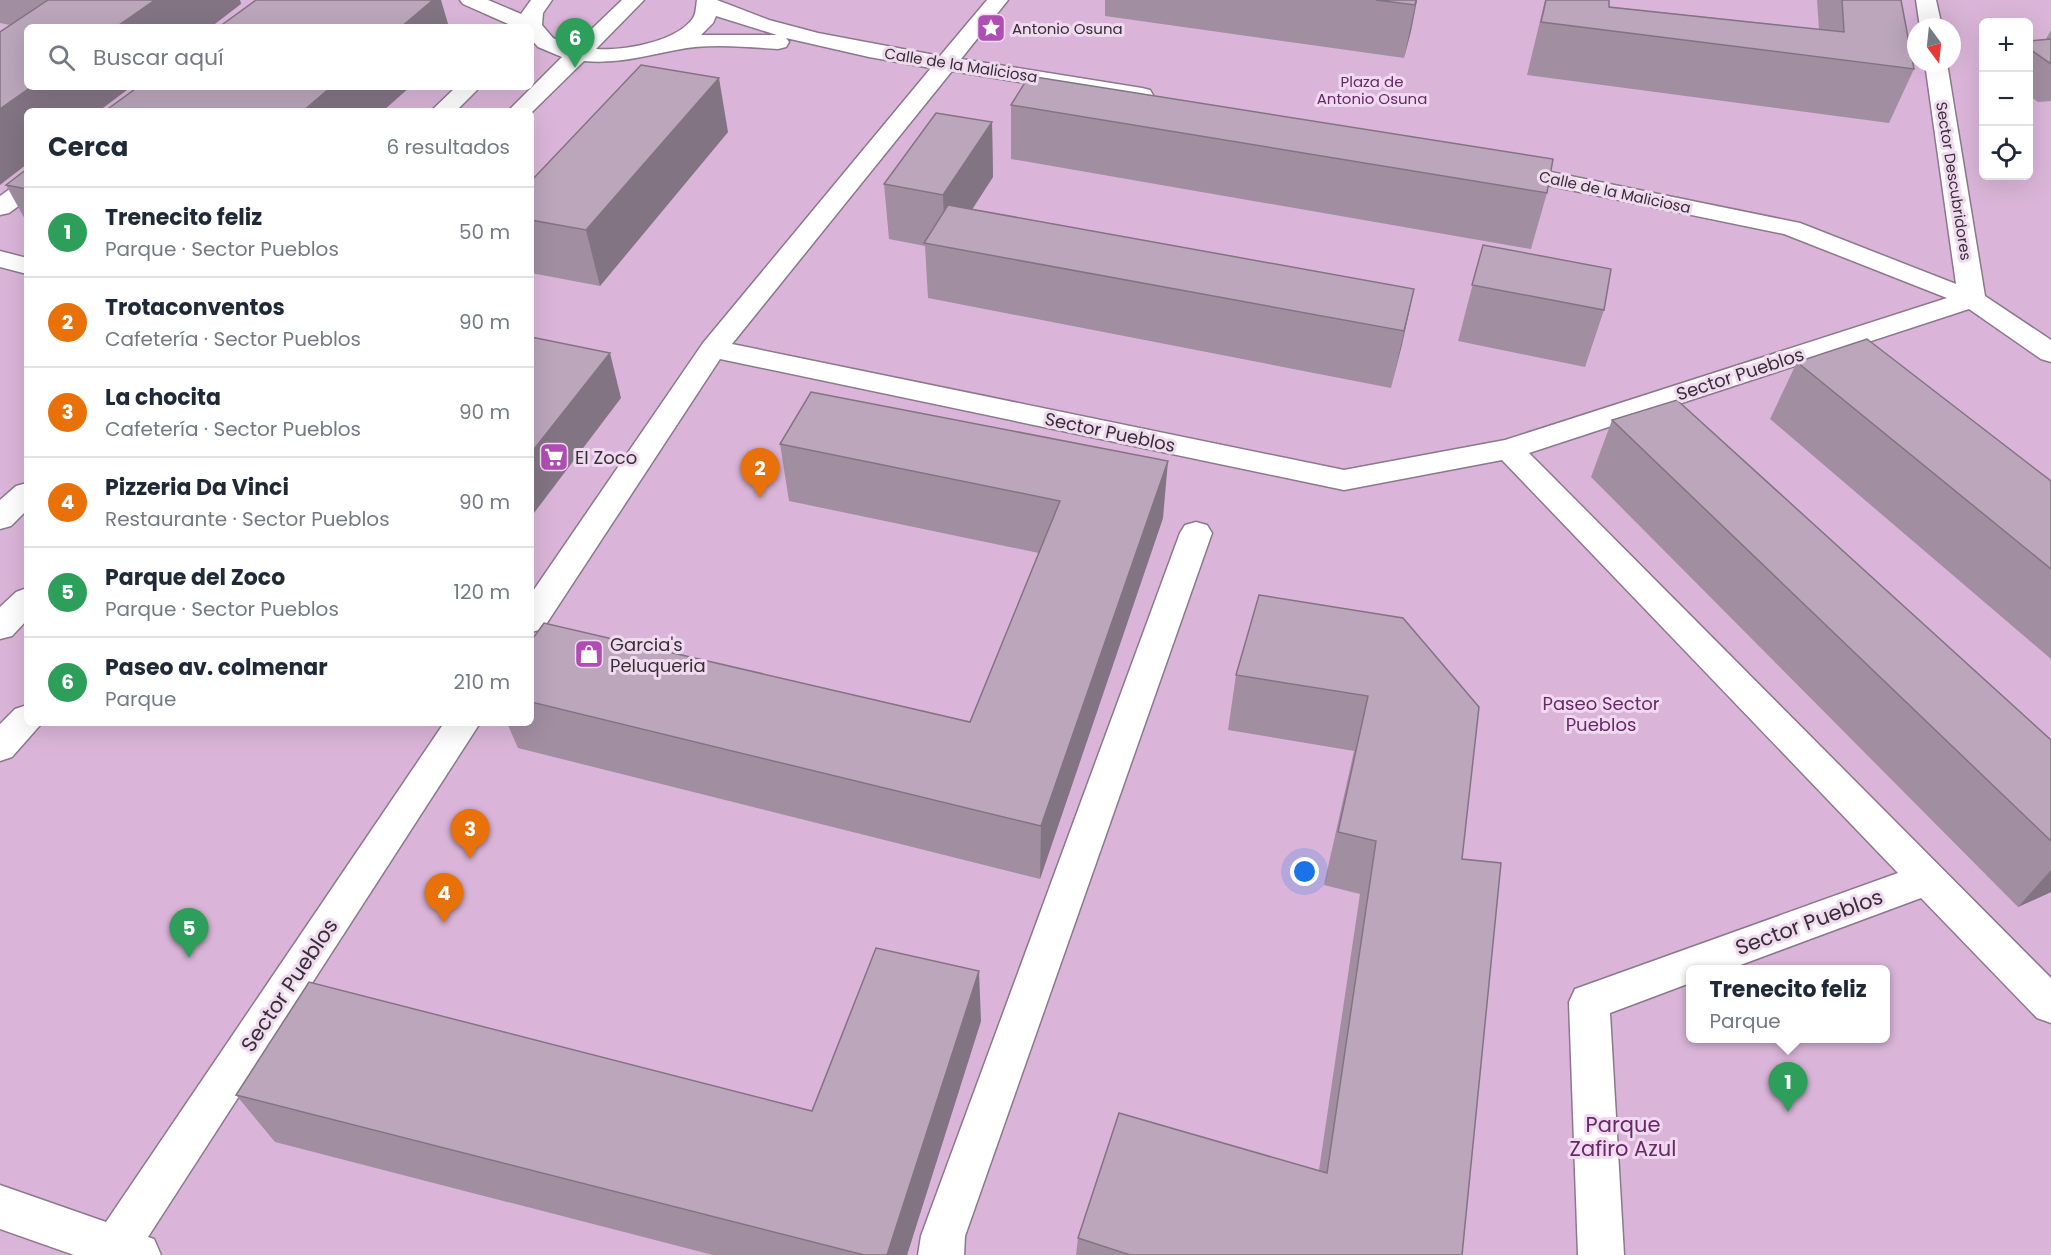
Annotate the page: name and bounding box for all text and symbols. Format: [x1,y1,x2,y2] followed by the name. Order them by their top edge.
[975,12,1007,44] place icon: Antonio Osuna
[1012,18,1123,39] place label: Antonio Osuna
[1907,18,1961,72] north arrow
[1979,18,2033,180] map controls
[1979,18,2033,72] button: +
[556,19,594,68] pin: 6
[24,24,534,90] search box
[45,41,78,74] icon: search
[93,42,224,73] text: Buscar aquí
[883,43,1039,87] street label: Calle de la Maliciosa
[1317,71,1427,109] park label: Plaza de Antonio Osuna
[1979,72,2033,126] button: −
[1931,100,1977,262] street label: Sector Descubridores
[1979,126,2033,180] button: locate
[48,129,128,165] text: Cerca
[386,133,510,161] text: 6 resultados
[1537,166,1693,218] street label: Calle de la Maliciosa
[105,202,262,233] text: Trenecito feliz
[64,218,71,246] text: 1
[459,218,510,246] text: 50 m
[105,235,339,263] text: Parque · Sector Pueblos
[105,292,285,323] text: Trotaconventos
[62,308,73,336] text: 2
[459,308,510,336] text: 90 m
[105,325,361,353] text: Cafetería · Sector Pueblos
[1673,342,1807,406] street label: Sector Pueblos
[105,382,221,413] text: La chocita
[61,398,74,426] text: 3
[459,398,510,426] text: 90 m
[1042,406,1178,458] street label: Sector Pueblos
[105,415,361,443] text: Cafetería · Sector Pueblos
[538,441,570,473] supermarket icon: El Zoco
[575,445,637,470] place label: El Zoco
[740,448,780,498] pin: 2
[105,472,289,503] text: Pizzeria Da Vinci
[61,488,74,516] text: 4
[459,488,510,516] text: 90 m
[105,505,390,533] text: Restaurante · Sector Pueblos
[105,562,285,593] text: Parque del Zoco
[61,578,74,606] text: 5
[454,578,510,606] text: 120 m
[105,595,339,623] text: Parque · Sector Pueblos
[610,632,706,678] place label: Garcia's Peluqueria
[573,638,605,670] shop icon: Garcia's Peluqueria
[105,652,328,683] text: Paseo av. colmenar
[61,668,74,696] text: 6
[454,668,510,696] text: 210 m
[105,685,176,713] text: Parque
[1543,691,1660,737] park label: Paseo Sector Pueblos
[450,810,490,859] pin: 3
[1290,857,1319,886] your location
[424,874,464,923] pin: 4
[1731,882,1887,962] street label: Sector Pueblos
[170,908,208,958] pin: 5
[234,913,344,1057] street label: Sector Pueblos
[1686,965,1890,1043] popup
[1709,974,1867,1005] text: Trenecito feliz
[1709,1007,1781,1035] text: Parque
[1768,1062,1808,1112] pin: 1
[1570,1110,1676,1163] park label: Parque Zafiro Azul

